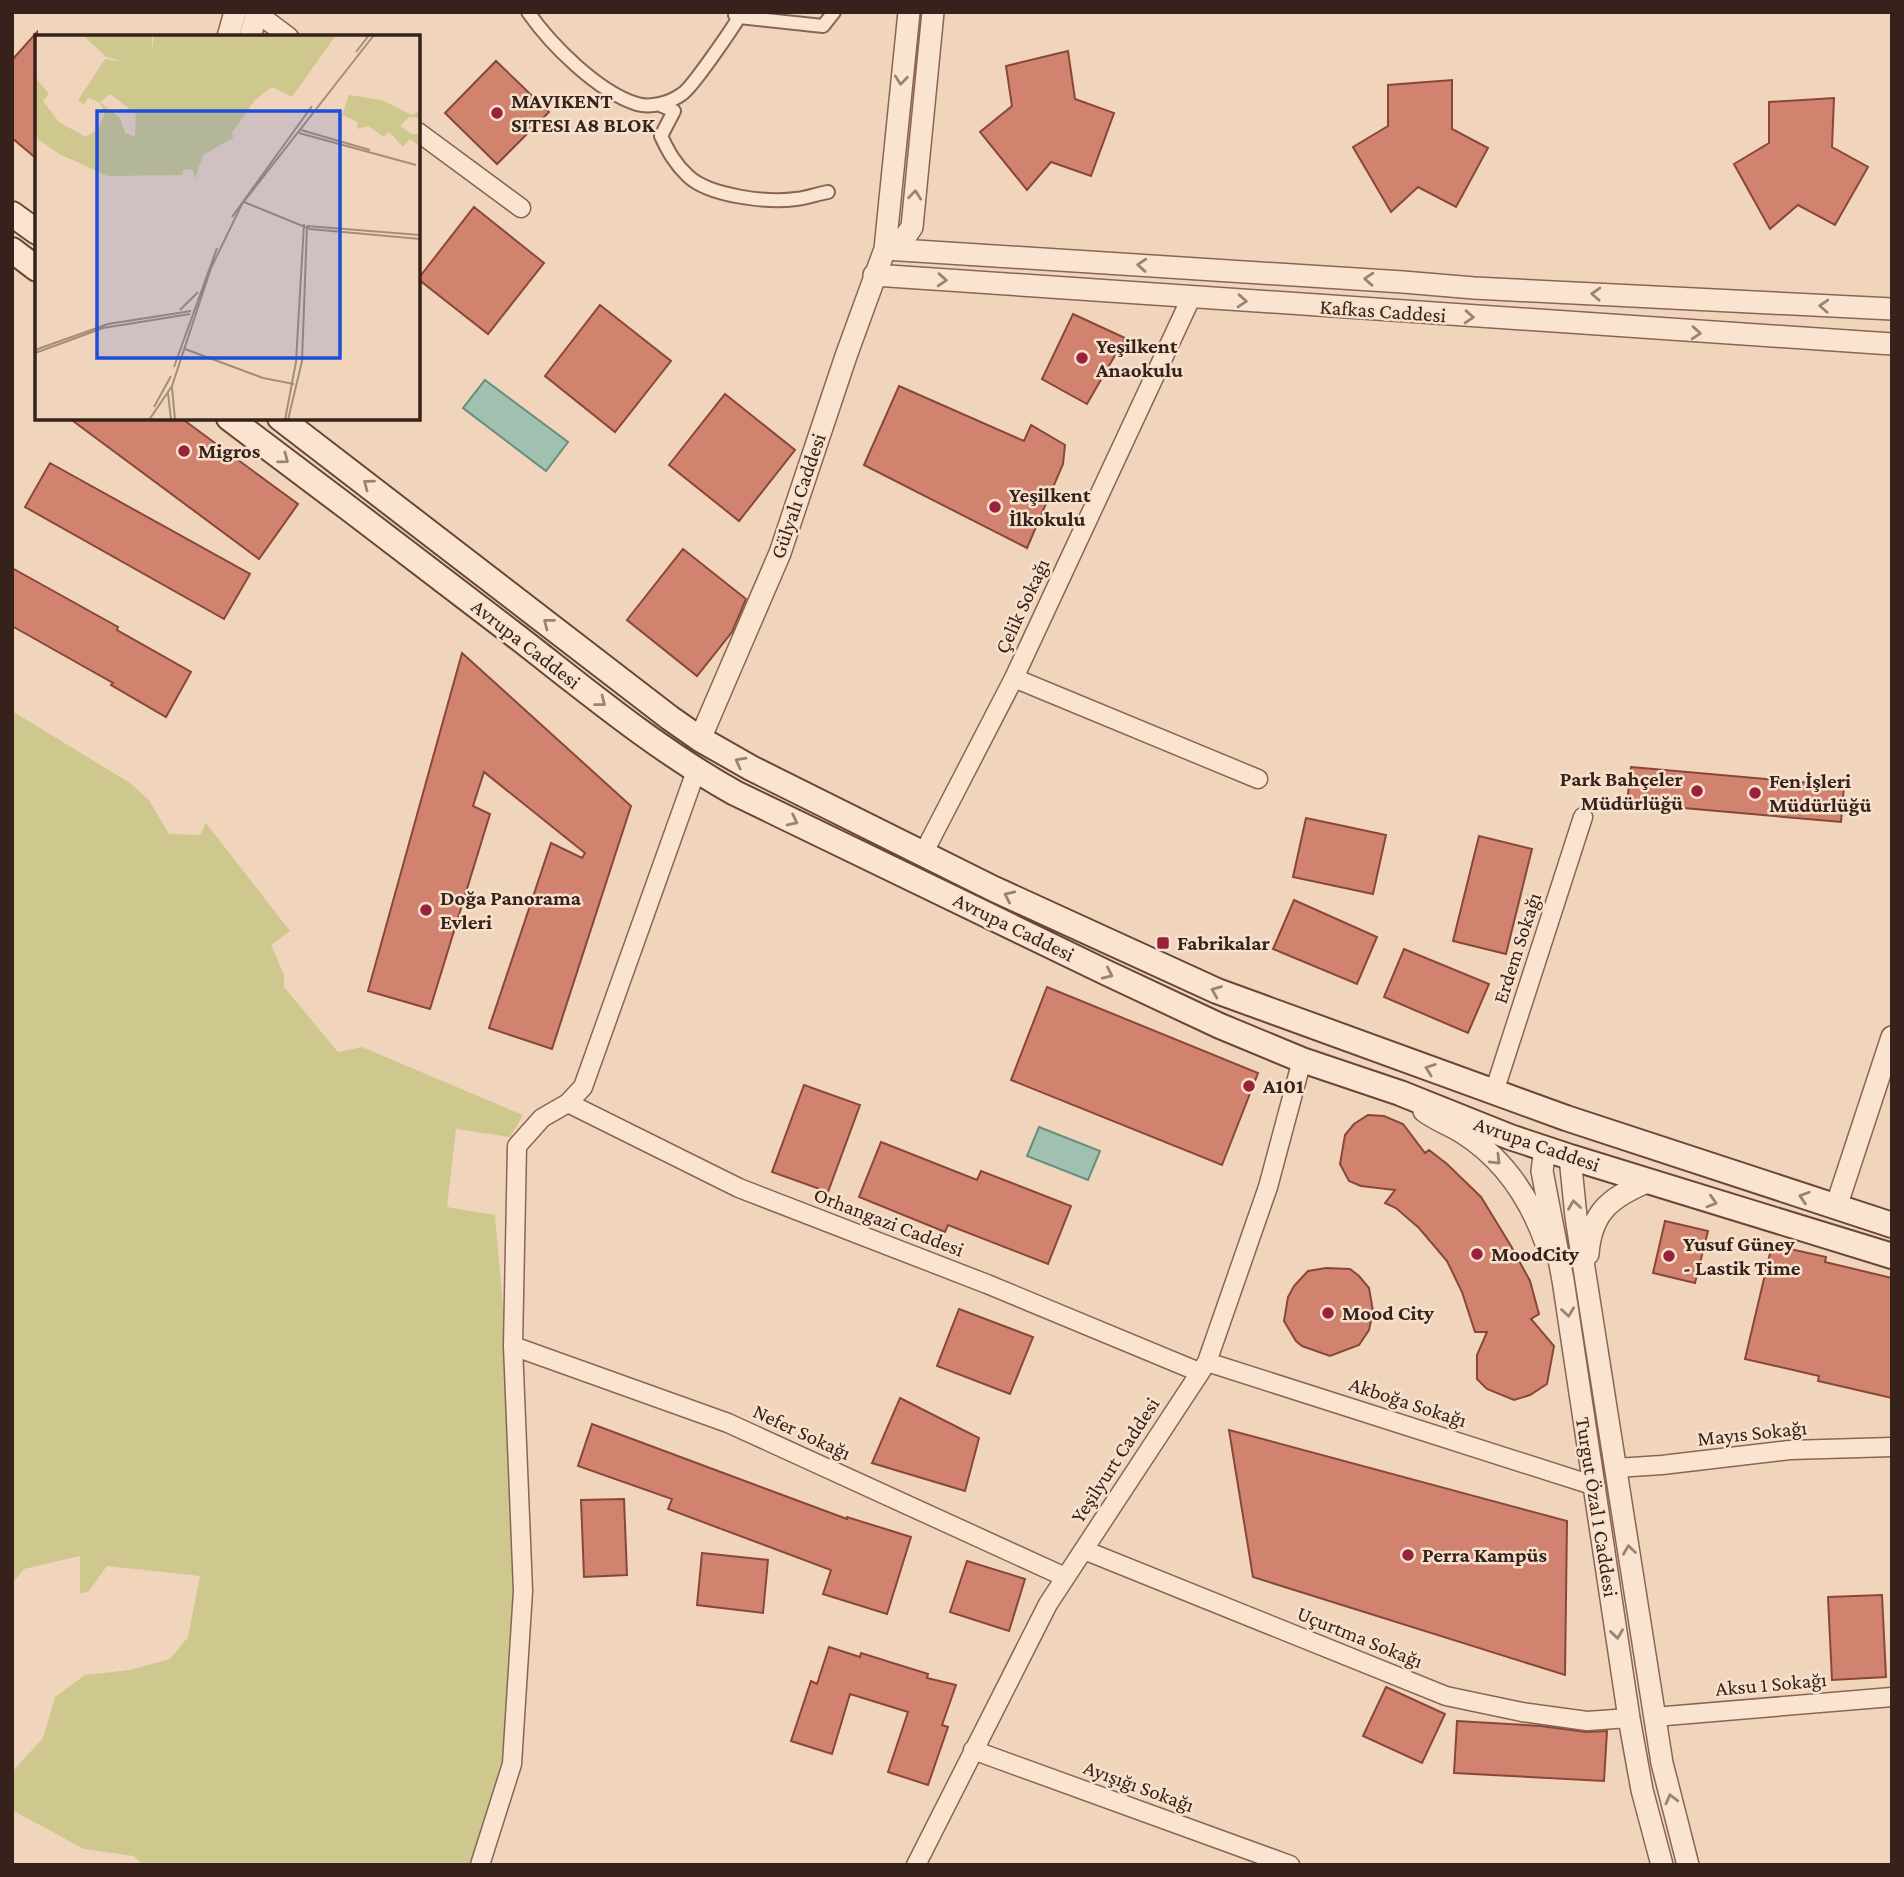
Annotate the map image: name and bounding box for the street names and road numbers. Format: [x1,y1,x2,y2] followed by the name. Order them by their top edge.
[1319,295,1447,327] street label: Kafkas Caddesi
[765,430,831,562] street label: Gülyalı Caddesi
[990,554,1055,657] street label: Çelik Sokağı
[467,594,586,694] street label: Avrupa Caddesi
[950,887,1079,967] street label: Avrupa Caddesi
[1488,889,1546,1006] street label: Erdem Sokağı
[1471,1111,1604,1177] street label: Avrupa Caddesi
[811,1182,968,1262] street label: Orhangazi Caddesi
[1346,1372,1470,1432] street label: Akboğa Sokağı
[1066,1392,1165,1527] street label: Yeşilyurt Caddesi
[749,1399,855,1465] street label: Nefer Sokağı
[1571,1415,1623,1599] street label: Turgut Özal 1 Caddesi
[1696,1415,1808,1451] street label: Mayıs Sokağı
[1294,1601,1427,1673] street label: Uçurtma Sokağı
[1714,1667,1828,1701] street label: Aksu 1 Sokağı
[1081,1755,1198,1817] street label: Ayışığı Sokağı

